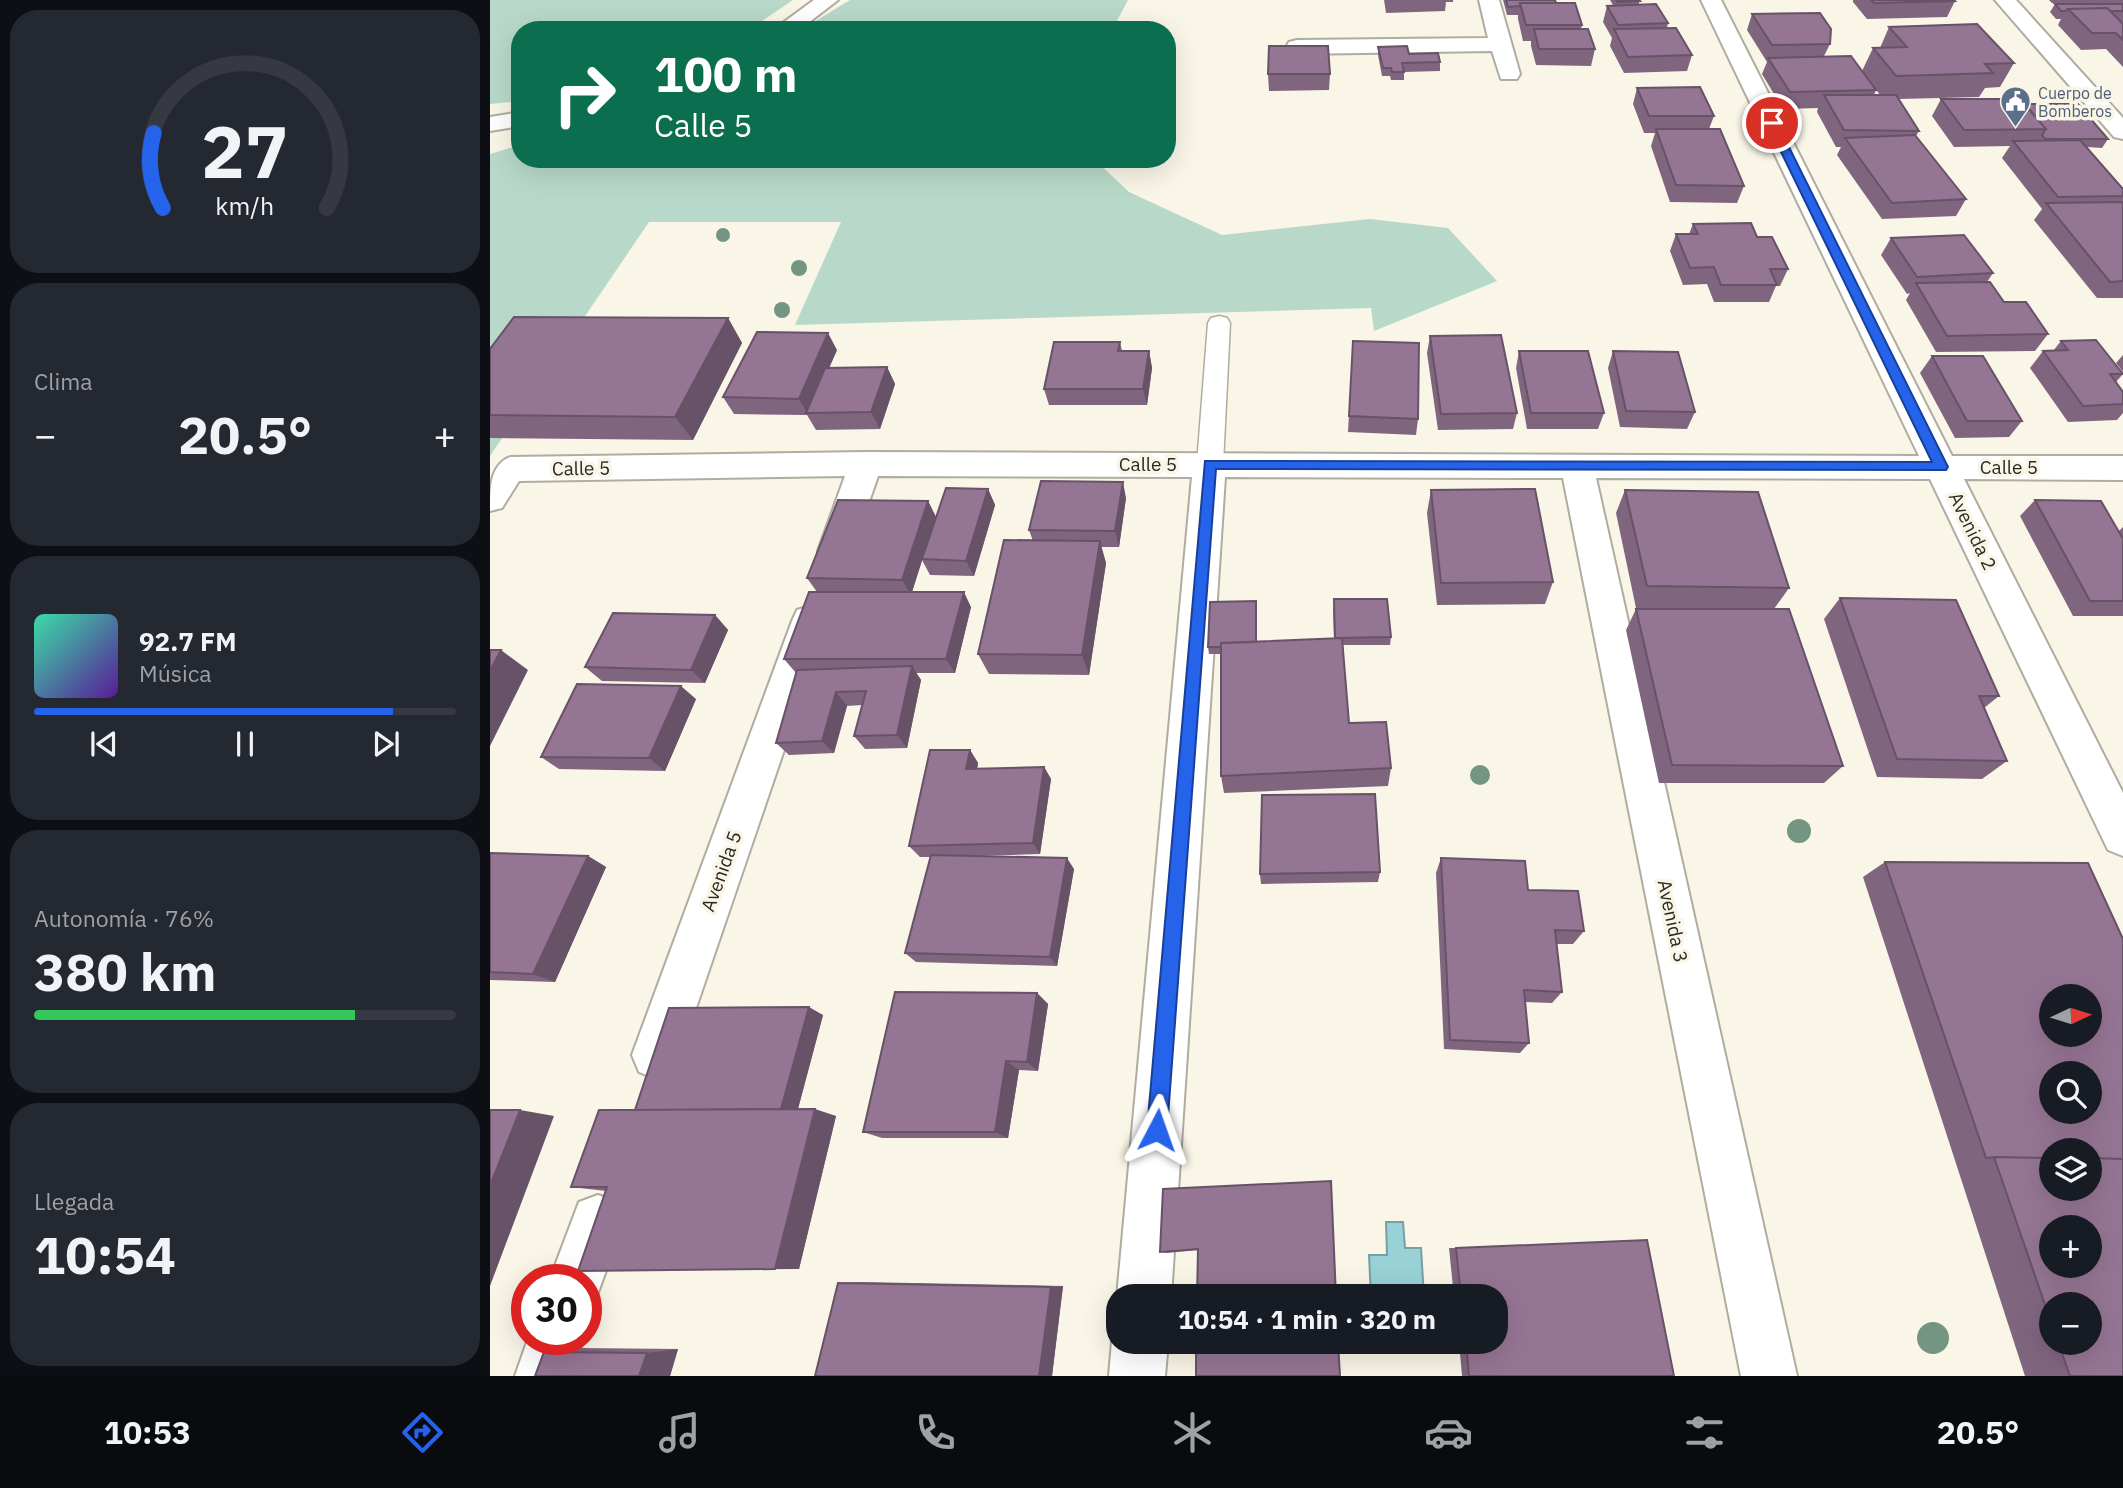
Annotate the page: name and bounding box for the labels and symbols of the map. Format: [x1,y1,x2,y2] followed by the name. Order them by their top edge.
[2038,83,2112,121] place label: Cuerpo de Bomberos
[1998,85,2032,129] public building icon: Cuerpo de Bomberos
[1742,93,1802,153] pin
[1119,452,1177,476] street label: Calle 5
[552,455,610,481] street label: Calle 5
[1980,455,2038,479] street label: Calle 5
[1944,488,2002,574] street label: Avenida 2
[695,827,747,915] street label: Avenida 5
[1653,877,1693,965] street label: Avenida 3
[2039,984,2102,1046] north arrow
[1120,1093,1194,1167] position arrow
[511,1264,602,1355] speed limit sign: 30

